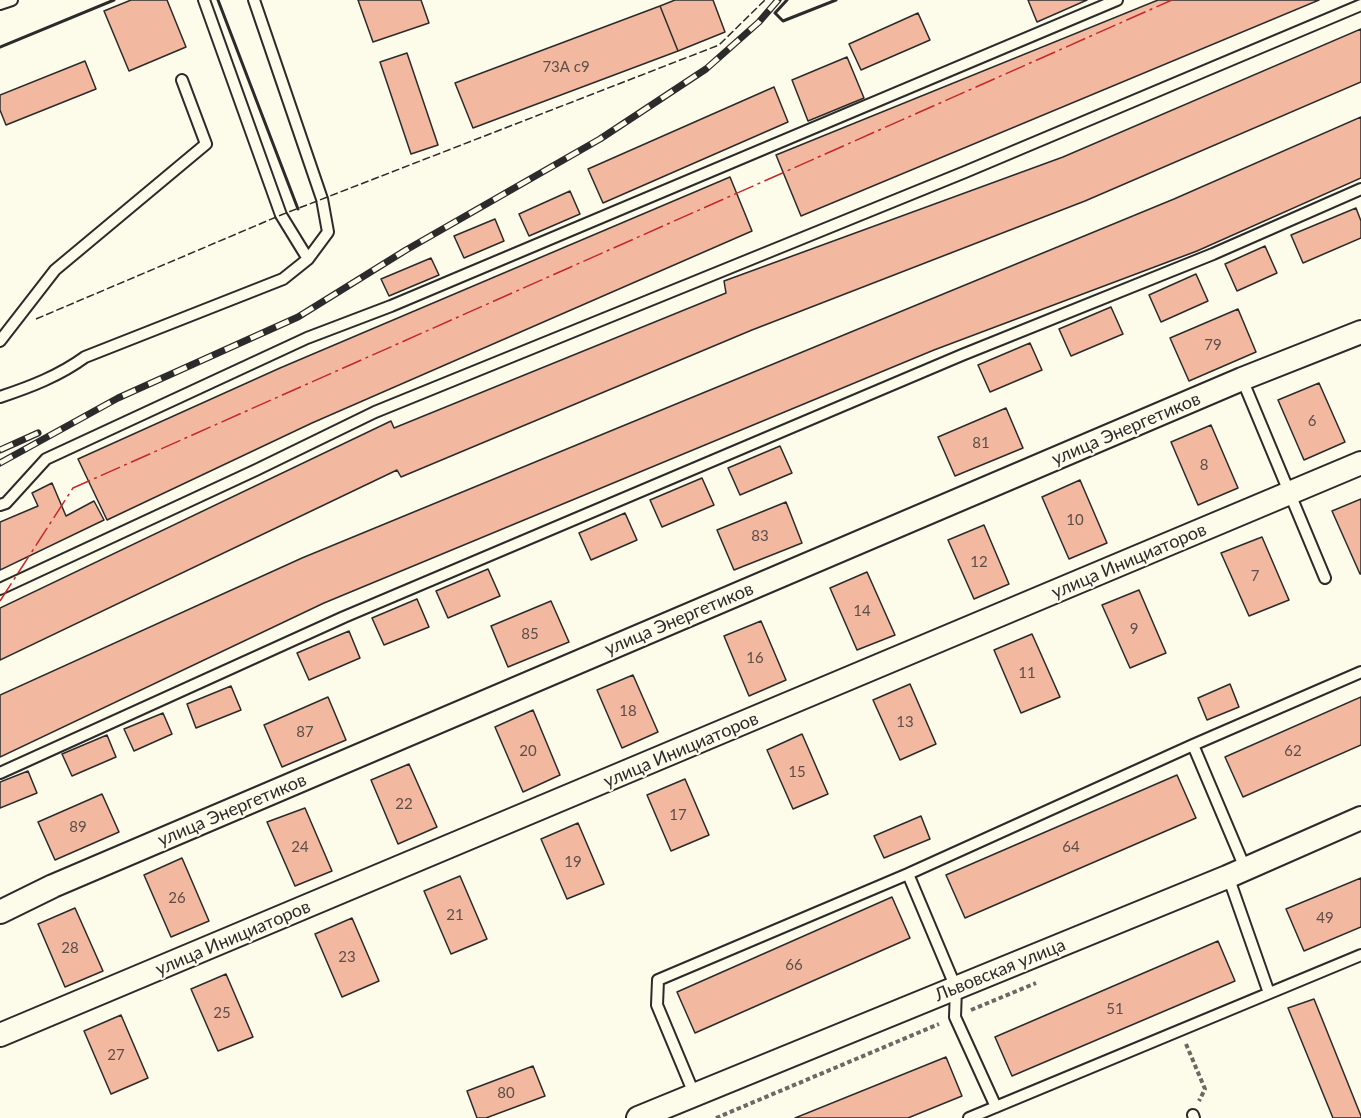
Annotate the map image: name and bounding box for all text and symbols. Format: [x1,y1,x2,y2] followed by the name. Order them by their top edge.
[542,58,590,76] house number: 73А с9
[1204,336,1222,354] house number: 79
[1048,388,1204,470] street label: улица Энергетиков
[1308,412,1316,430] house number: 6
[972,434,990,452] house number: 81
[1200,456,1208,474] house number: 8
[1066,511,1084,529] house number: 10
[1048,519,1210,603] street label: улица Инициаторов
[751,527,769,545] house number: 83
[970,553,988,571] house number: 12
[1251,567,1259,585] house number: 7
[601,578,757,660] street label: улица Энергетиков
[853,602,871,620] house number: 14
[1130,620,1138,638] house number: 9
[521,625,539,643] house number: 85
[746,649,764,667] house number: 16
[1018,664,1036,682] house number: 11
[619,702,637,720] house number: 18
[600,708,762,792] street label: улица Инициаторов
[896,713,914,731] house number: 13
[296,723,314,741] house number: 87
[519,742,537,760] house number: 20
[1284,742,1302,760] house number: 62
[788,763,806,781] house number: 15
[154,769,310,851] street label: улица Энергетиков
[395,795,413,813] house number: 22
[669,806,687,824] house number: 17
[69,818,87,836] house number: 89
[291,838,309,856] house number: 24
[1062,838,1080,856] house number: 64
[564,853,582,871] house number: 19
[168,889,186,907] house number: 26
[152,896,314,980] street label: улица Инициаторов
[446,906,464,924] house number: 21
[1316,909,1334,927] house number: 49
[931,934,1069,1006] street label: Львовская улица
[61,939,79,957] house number: 28
[338,948,356,966] house number: 23
[785,956,803,974] house number: 66
[1106,1000,1124,1018] house number: 51
[213,1004,231,1022] house number: 25
[107,1046,125,1064] house number: 27
[497,1084,515,1102] house number: 80

